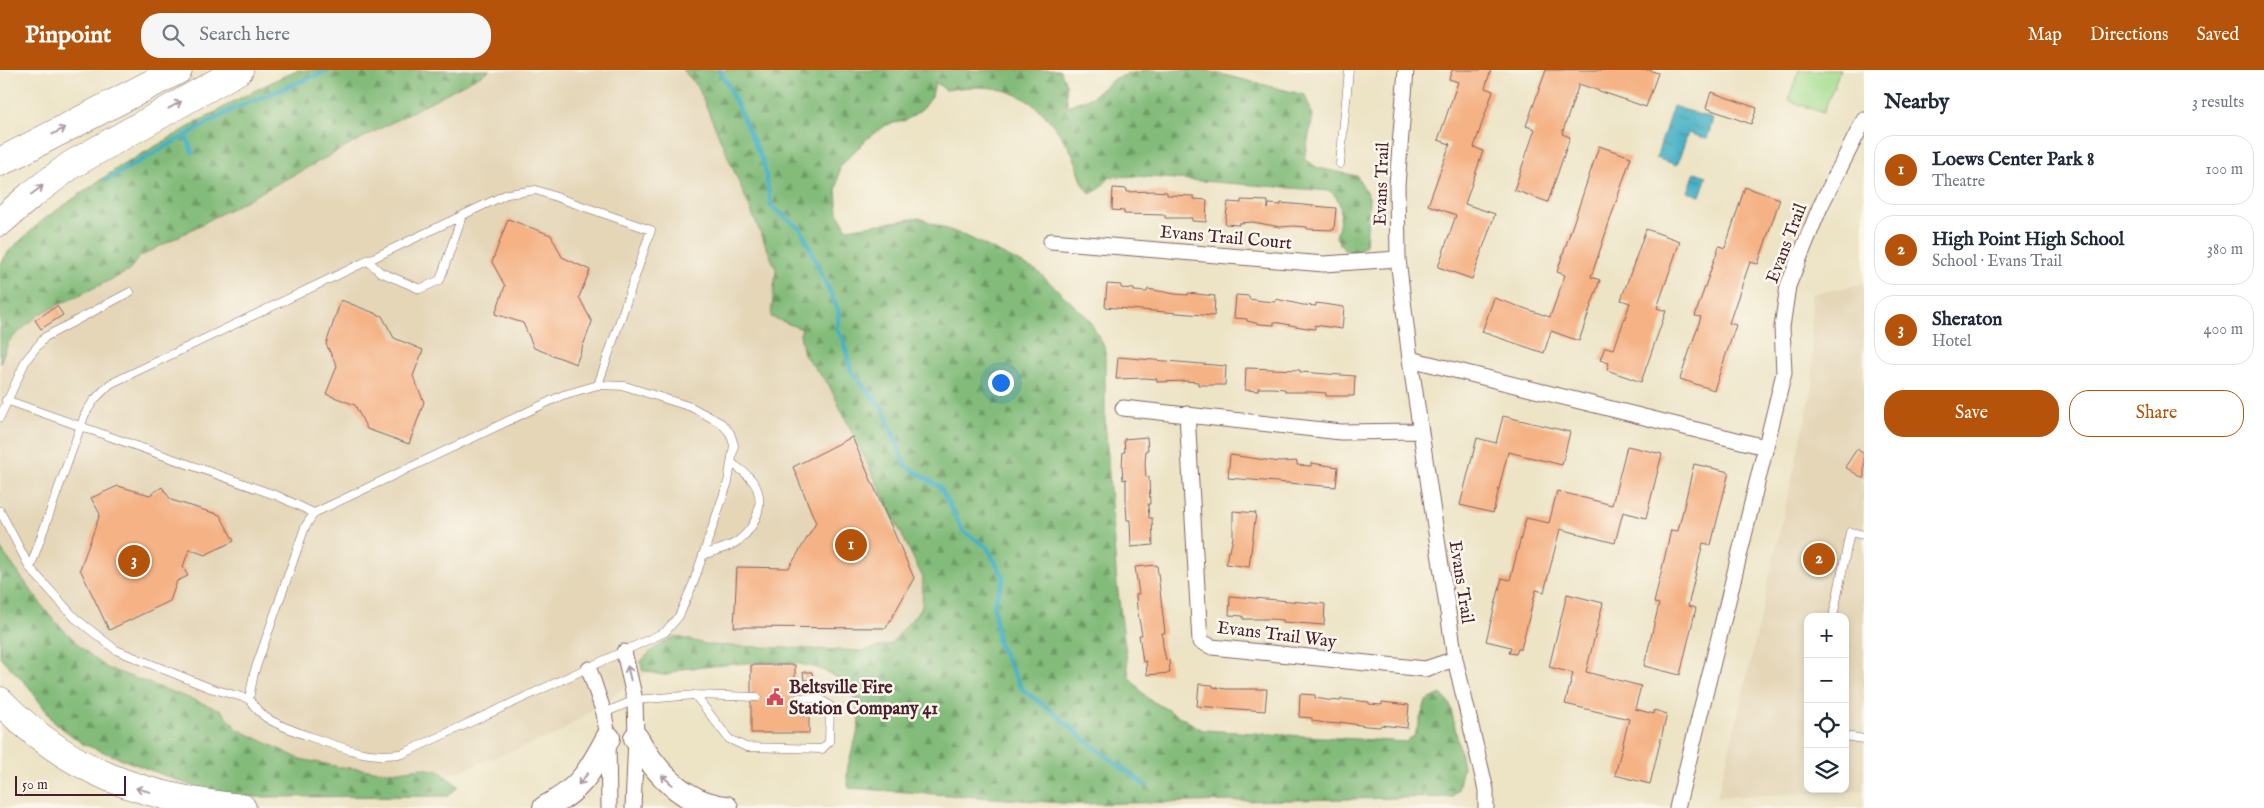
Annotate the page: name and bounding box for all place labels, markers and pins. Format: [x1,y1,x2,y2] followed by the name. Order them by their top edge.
[835,526,867,564] pin: 1
[1803,540,1835,578] pin: 2
[118,542,150,580] pin: 3
[789,677,938,721] place label: Beltsville Fire Station Company 41
[765,687,785,707] public building icon: Beltsville Fire Station Company 41

